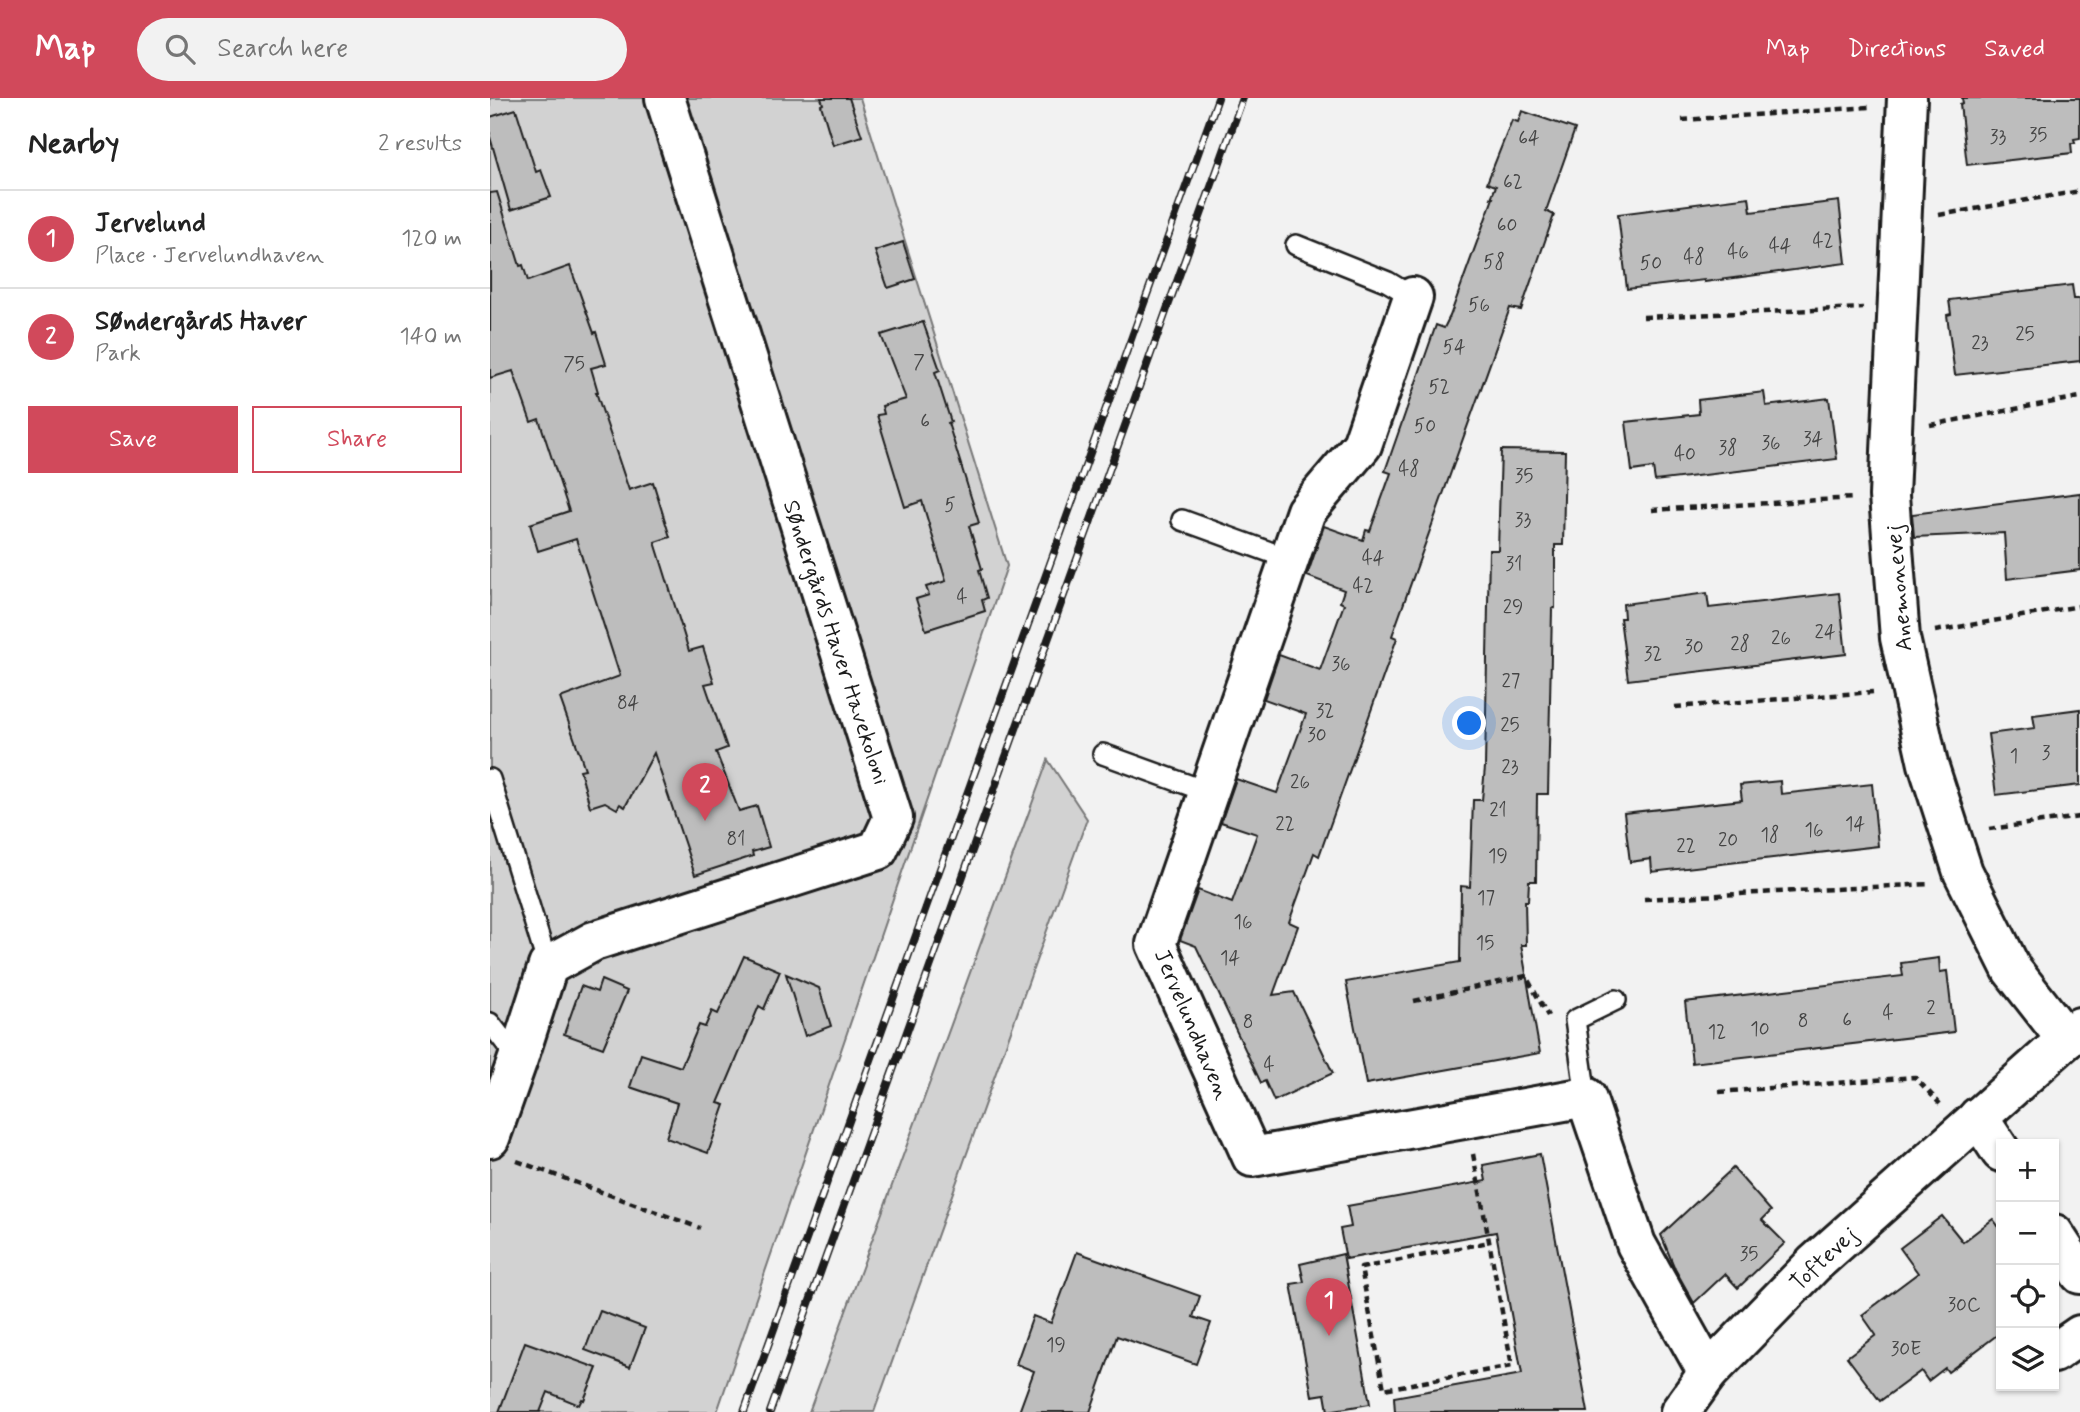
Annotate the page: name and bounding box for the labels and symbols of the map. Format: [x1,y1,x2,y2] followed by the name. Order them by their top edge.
[2029,123,2047,148] house number: 35
[1990,125,2006,150] house number: 33
[1518,126,1540,151] house number: 64
[1503,170,1523,195] house number: 62
[1497,213,1517,238] house number: 60
[1812,229,1834,254] house number: 42
[1769,234,1791,259] house number: 44
[1727,240,1749,265] house number: 46
[1683,245,1705,270] house number: 48
[1483,250,1505,275] house number: 58
[1640,251,1662,276] house number: 50
[1468,293,1490,318] house number: 56
[2015,322,2035,347] house number: 25
[1971,331,1989,356] house number: 23
[1443,335,1465,360] house number: 54
[913,350,925,375] house number: 7
[563,352,585,377] house number: 75
[1428,375,1450,400] house number: 52
[920,409,930,434] house number: 6
[1414,414,1436,439] house number: 50
[1803,427,1823,452] house number: 34
[1761,431,1781,456] house number: 36
[1718,436,1738,461] house number: 38
[1674,442,1696,467] house number: 40
[1398,457,1420,482] house number: 48
[1515,464,1533,489] house number: 35
[944,493,956,518] house number: 5
[775,497,895,789] street label: Søndergårds Haver Havekoloni
[1515,508,1531,533] house number: 33
[1880,523,1920,652] street label: Anemonevej
[1362,546,1384,571] house number: 44
[1506,552,1522,577] house number: 31
[1352,574,1374,599] house number: 42
[956,585,968,610] house number: 4
[1503,595,1523,620] house number: 29
[1815,620,1835,645] house number: 24
[1771,626,1791,651] house number: 26
[1730,632,1750,657] house number: 28
[1684,635,1704,660] house number: 30
[1644,642,1662,667] house number: 32
[1331,652,1351,677] house number: 36
[1502,669,1520,694] house number: 27
[617,691,639,716] house number: 84
[1316,699,1334,724] house number: 32
[1452,706,1486,740] your location
[1500,713,1520,738] house number: 25
[1307,723,1327,748] house number: 30
[2042,741,2051,766] house number: 3
[2010,744,2018,769] house number: 1
[1501,755,1519,780] house number: 23
[682,763,728,821] pin: 2
[1290,770,1310,795] house number: 26
[1489,798,1507,823] house number: 21
[1275,812,1295,837] house number: 22
[1845,812,1865,837] house number: 14
[1804,818,1824,843] house number: 16
[1761,823,1779,848] house number: 18
[727,827,745,852] house number: 81
[1718,828,1738,853] house number: 20
[1676,834,1696,859] house number: 22
[1488,844,1508,869] house number: 19
[1477,886,1495,911] house number: 17
[1233,910,1253,935] house number: 16
[1476,931,1494,956] house number: 15
[1146,945,1236,1105] street label: Jervelundhaven
[1220,946,1240,971] house number: 14
[1926,996,1936,1021] house number: 2
[1882,1001,1894,1026] house number: 4
[1842,1008,1852,1033] house number: 6
[1798,1009,1808,1034] house number: 8
[1243,1010,1253,1035] house number: 8
[1750,1017,1770,1042] house number: 10
[1708,1020,1726,1045] house number: 12
[1263,1053,1275,1078] house number: 4
[1784,1220,1865,1298] street label: Toftevej
[1740,1242,1758,1267] house number: 35
[1306,1278,1352,1336] pin: 1
[1948,1293,1981,1318] house number: 30C
[1046,1333,1066,1358] house number: 19
[1891,1337,1921,1362] house number: 30E

